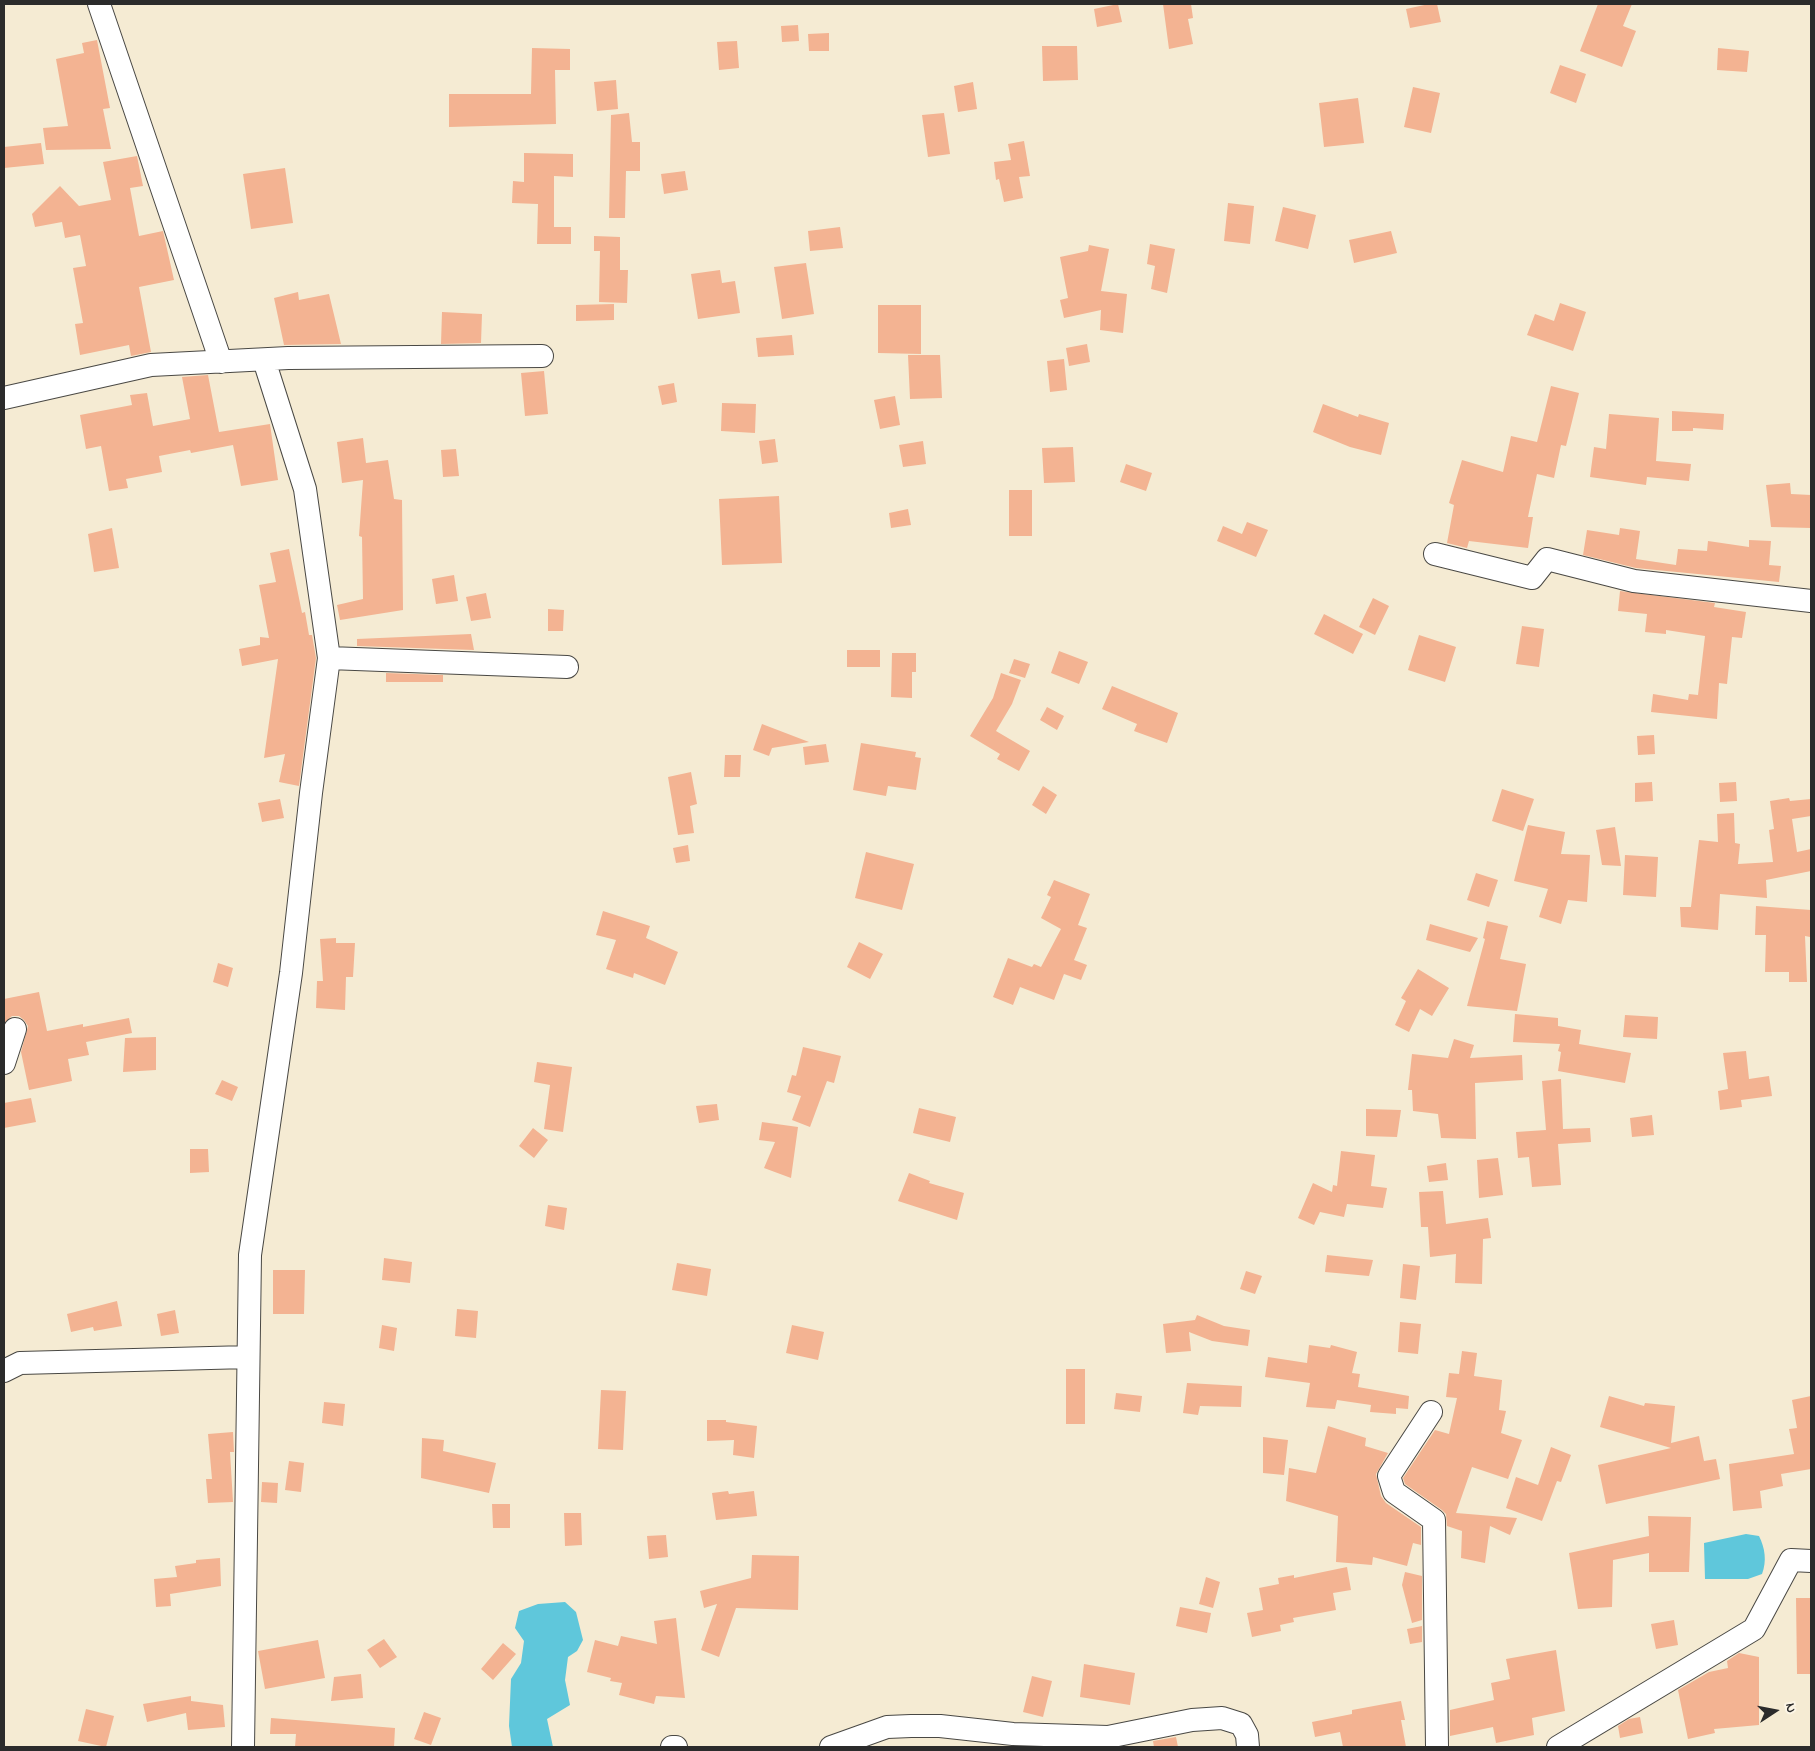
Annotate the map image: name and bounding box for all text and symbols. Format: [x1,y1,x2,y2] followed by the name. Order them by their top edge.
[1750,1686,1800,1736] north arrow
[1779,1701,1801,1715] text: N

